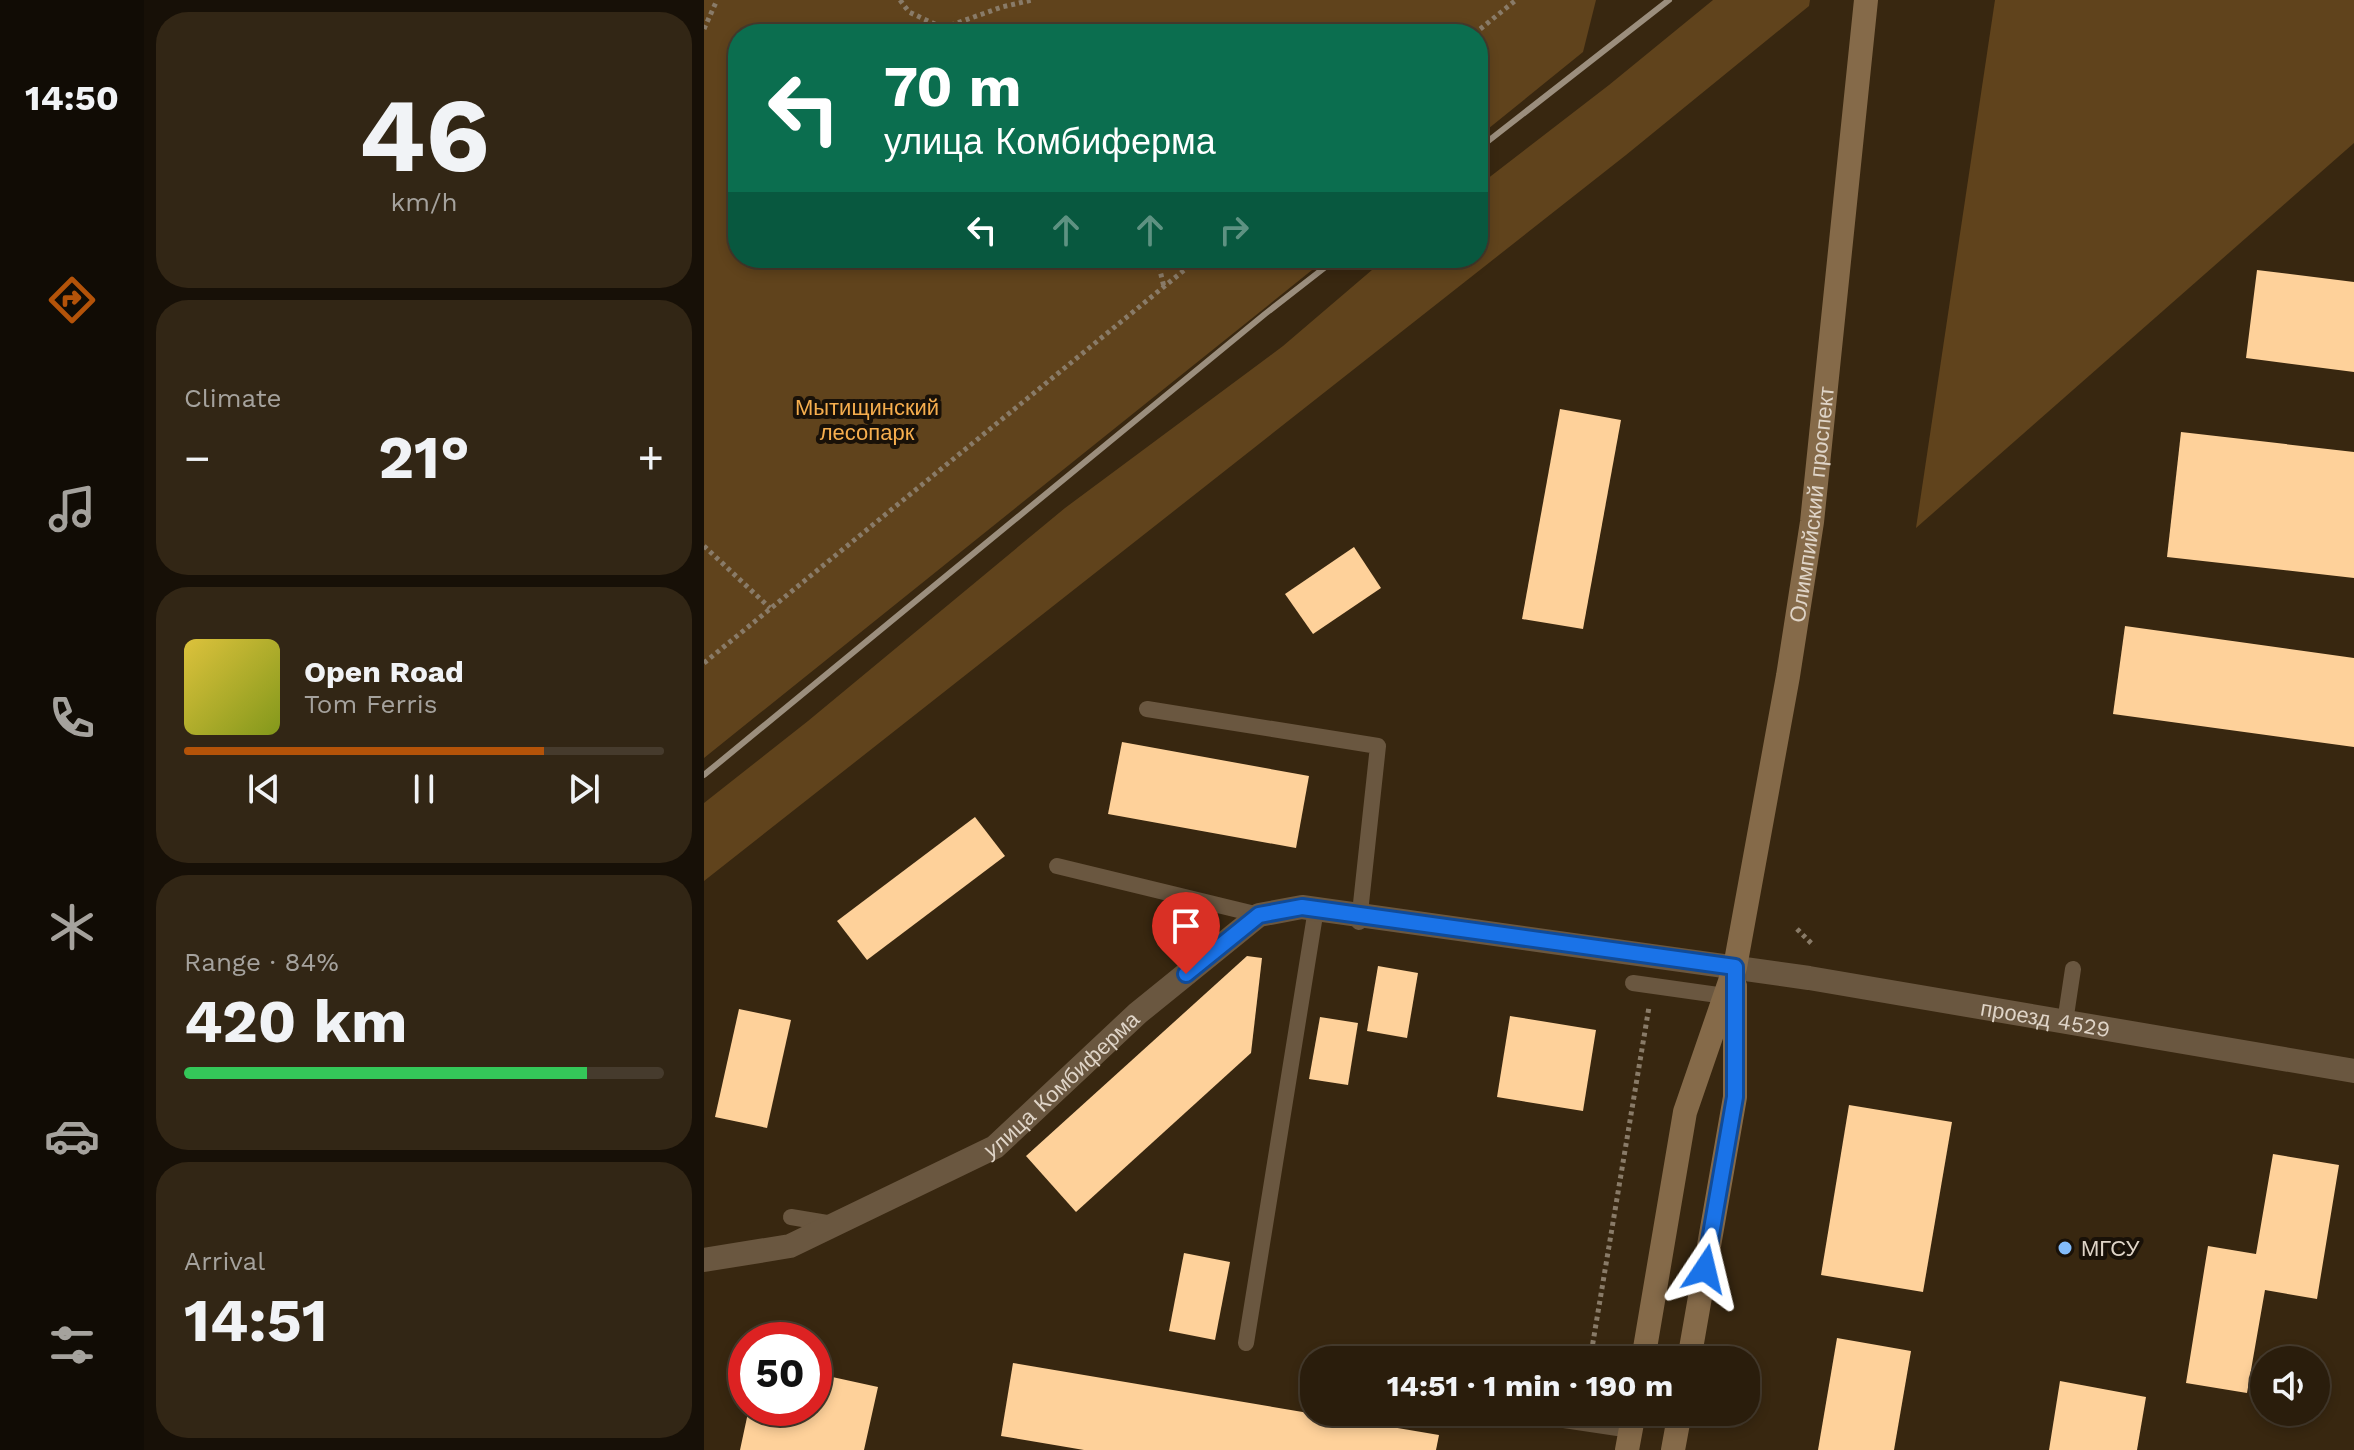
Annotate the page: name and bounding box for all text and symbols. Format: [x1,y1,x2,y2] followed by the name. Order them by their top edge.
[884,54,1021,120] text: 70 m
[752,56,856,160] icon: left
[358,74,490,196] text: 46
[25,77,119,119] text: 14:50
[884,121,1216,163] text: улица Комбиферма
[391,187,457,217] text: km/h
[960,208,1004,252] icon: left
[1044,208,1088,252] icon: ahead
[1128,208,1172,252] icon: ahead
[1212,208,1256,252] icon: right
[44,272,100,328] icon: directions
[184,383,282,413] text: Climate
[1785,385,1839,624] street label: Олимпийский проспект
[795,395,939,445] park label: Мытищинский лесопарк
[378,422,470,493] text: 21°
[184,432,211,484] text: −
[637,432,664,484] text: +
[44,481,100,537] icon: music
[304,654,464,689] text: Open Road
[304,689,437,719] text: Tom Ferris
[44,690,100,746] icon: phone
[242,767,286,811] icon: previous
[402,767,446,811] icon: pause
[562,767,606,811] icon: next
[1152,892,1220,974] pin
[44,899,100,955] icon: climate
[1164,904,1208,948] icon: arrive
[184,947,339,977] text: Range · 84%
[184,986,407,1057] text: 420 km
[1979,996,2112,1042] street label: проезд 4529
[981,1006,1145,1163] street label: улица Комбиферма
[44,1108,100,1164] icon: car
[1663,1227,1747,1311] position arrow
[2081,1236,2140,1261] place label: МГСУ
[2056,1239,2074,1257] marker: МГСУ
[184,1246,265,1276] text: Arrival
[184,1285,328,1356] text: 14:51
[44,1317,100,1373] icon: filters
[728,1322,832,1426] speed limit sign: 50
[2250,1346,2330,1426] map controls
[2250,1346,2330,1426] button: sound
[1387,1368,1673,1403] text: 14:51 · 1 min · 190 m

